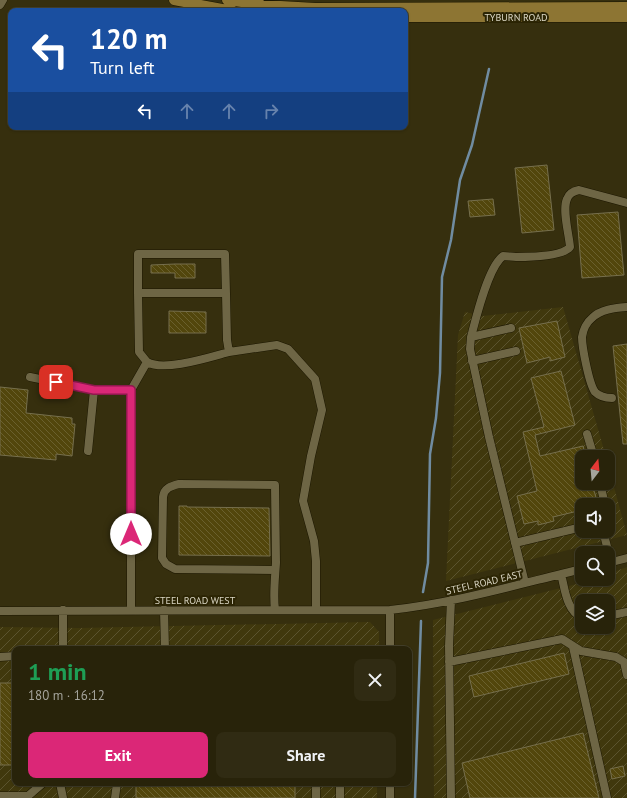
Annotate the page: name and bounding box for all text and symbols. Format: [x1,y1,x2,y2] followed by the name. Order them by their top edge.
[484,11,548,24] street label: TYBURN ROAD
[90,20,167,57] text: 120 m
[24,24,76,76] icon: left
[90,56,155,79] text: Turn left
[134,100,156,122] icon: left
[176,100,198,122] icon: ahead
[218,100,240,122] icon: ahead
[260,100,282,122] icon: right
[39,365,73,399] pin
[45,371,67,393] icon: arrive
[575,450,615,490] north arrow
[575,450,615,634] map controls
[575,498,615,538] button: sound
[110,513,152,555] position arrow
[575,546,615,586] button: search
[445,567,524,598] street label: STEEL ROAD EAST
[155,594,236,607] street label: STEEL ROAD WEST
[575,594,615,634] button: layers
[28,656,87,687] text: 1 min
[354,659,396,701] button: close
[28,687,105,704] text: 180 m · 16:12
[28,732,208,778] button: Exit
[216,732,396,778] button: Share

